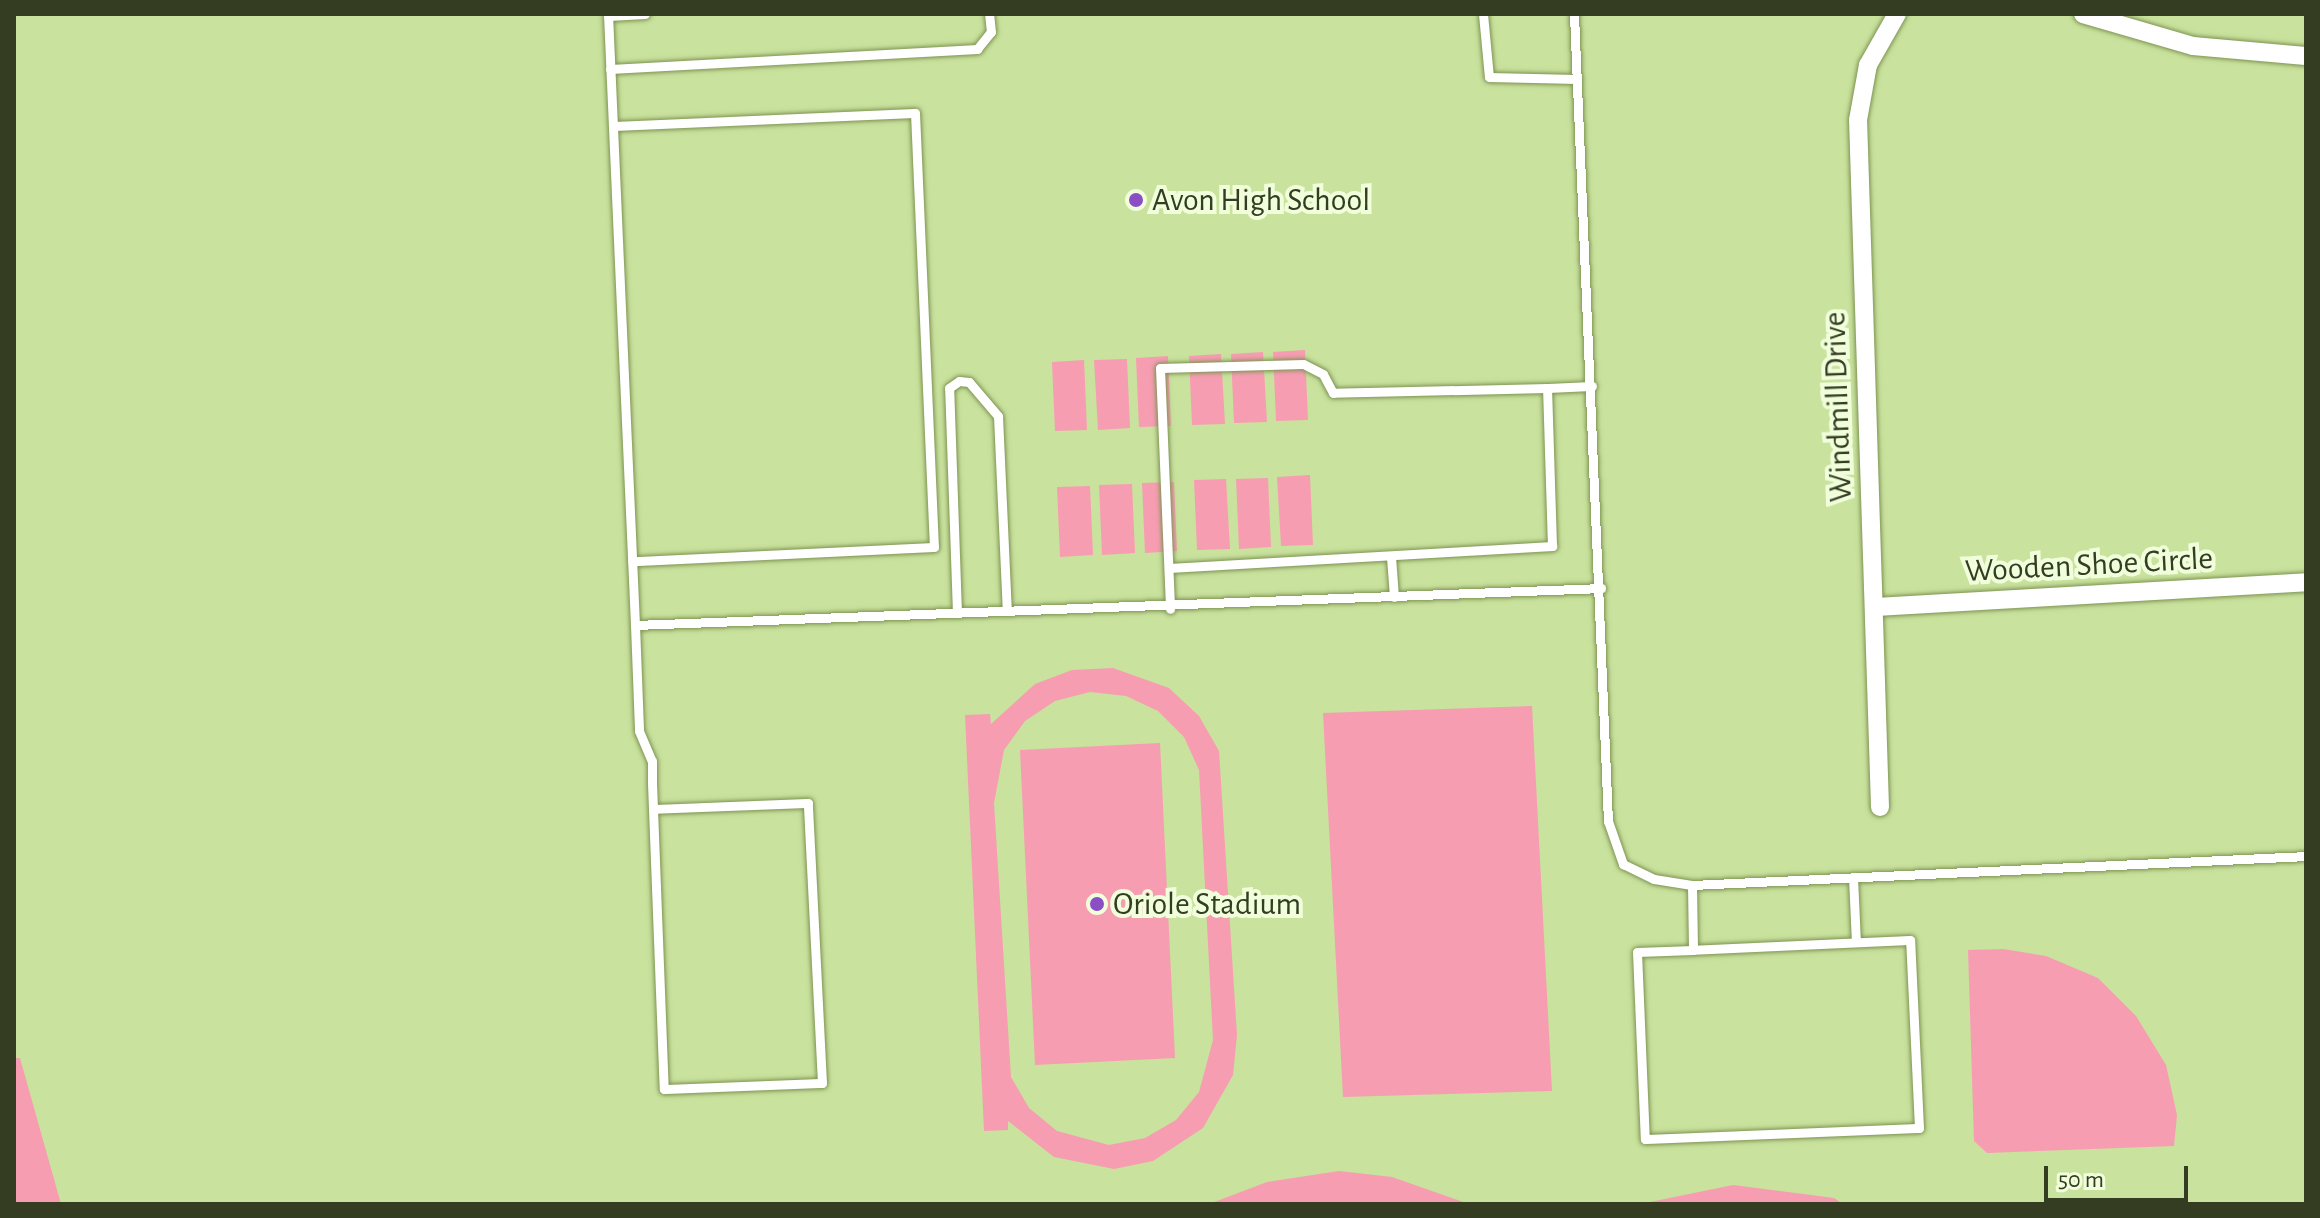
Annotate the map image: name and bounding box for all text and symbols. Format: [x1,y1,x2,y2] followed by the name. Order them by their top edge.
[1152,181,1370,219] place label: Avon High School
[1127,191,1145,209] marker: Avon High School
[1815,311,1861,503] street label: Windmill Drive
[1964,539,2214,591] street label: Wooden Shoe Circle
[1113,885,1301,923] place label: Oriole Stadium
[1088,895,1106,913] marker: Oriole Stadium
[2048,1150,2192,1200] scale bar
[2058,1168,2104,1192] text: 50 m

